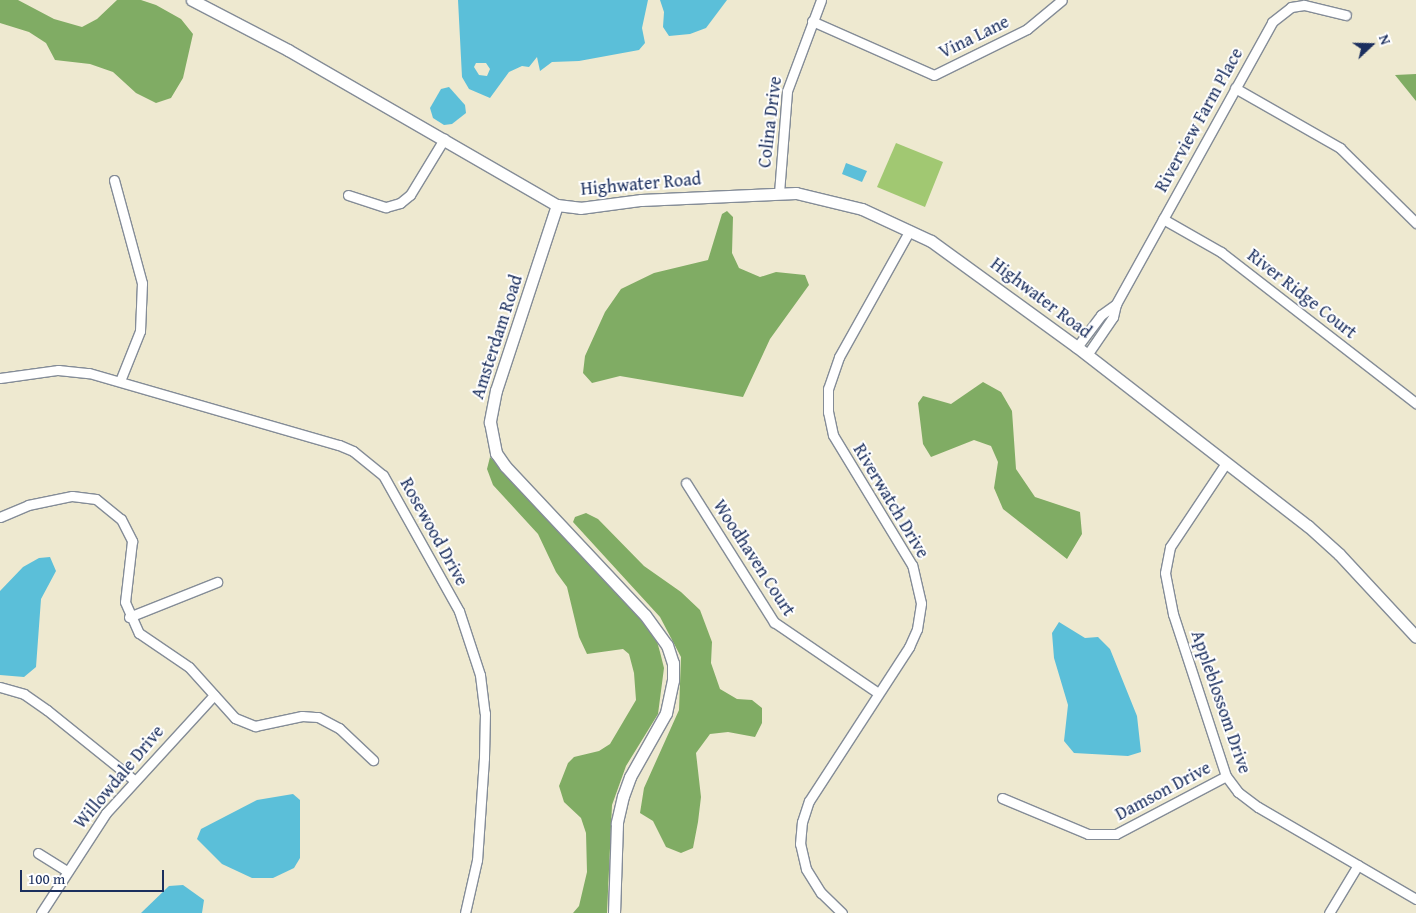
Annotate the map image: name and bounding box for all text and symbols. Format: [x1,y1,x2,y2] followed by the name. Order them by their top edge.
[935,11,1013,63] street label: Vina Lane
[1346,20,1396,70] north arrow
[1374,32,1396,48] text: N
[1150,44,1248,196] street label: Riverview Farm Place
[754,75,786,169] street label: Colina Drive
[580,168,702,200] street label: Highwater Road
[1243,245,1361,343] street label: River Ridge Court
[986,253,1096,343] street label: Highwater Road
[467,272,527,402] street label: Amsterdam Road
[848,440,934,562] street label: Riverwatch Drive
[395,474,473,590] street label: Rosewood Drive
[708,496,800,620] street label: Woodhaven Court
[1186,628,1256,776] street label: Appleblossom Drive
[70,721,168,833] street label: Willowdale Drive
[1112,757,1214,825] street label: Damson Drive
[22,860,166,892] scale bar
[28,868,65,889] text: 100 m

